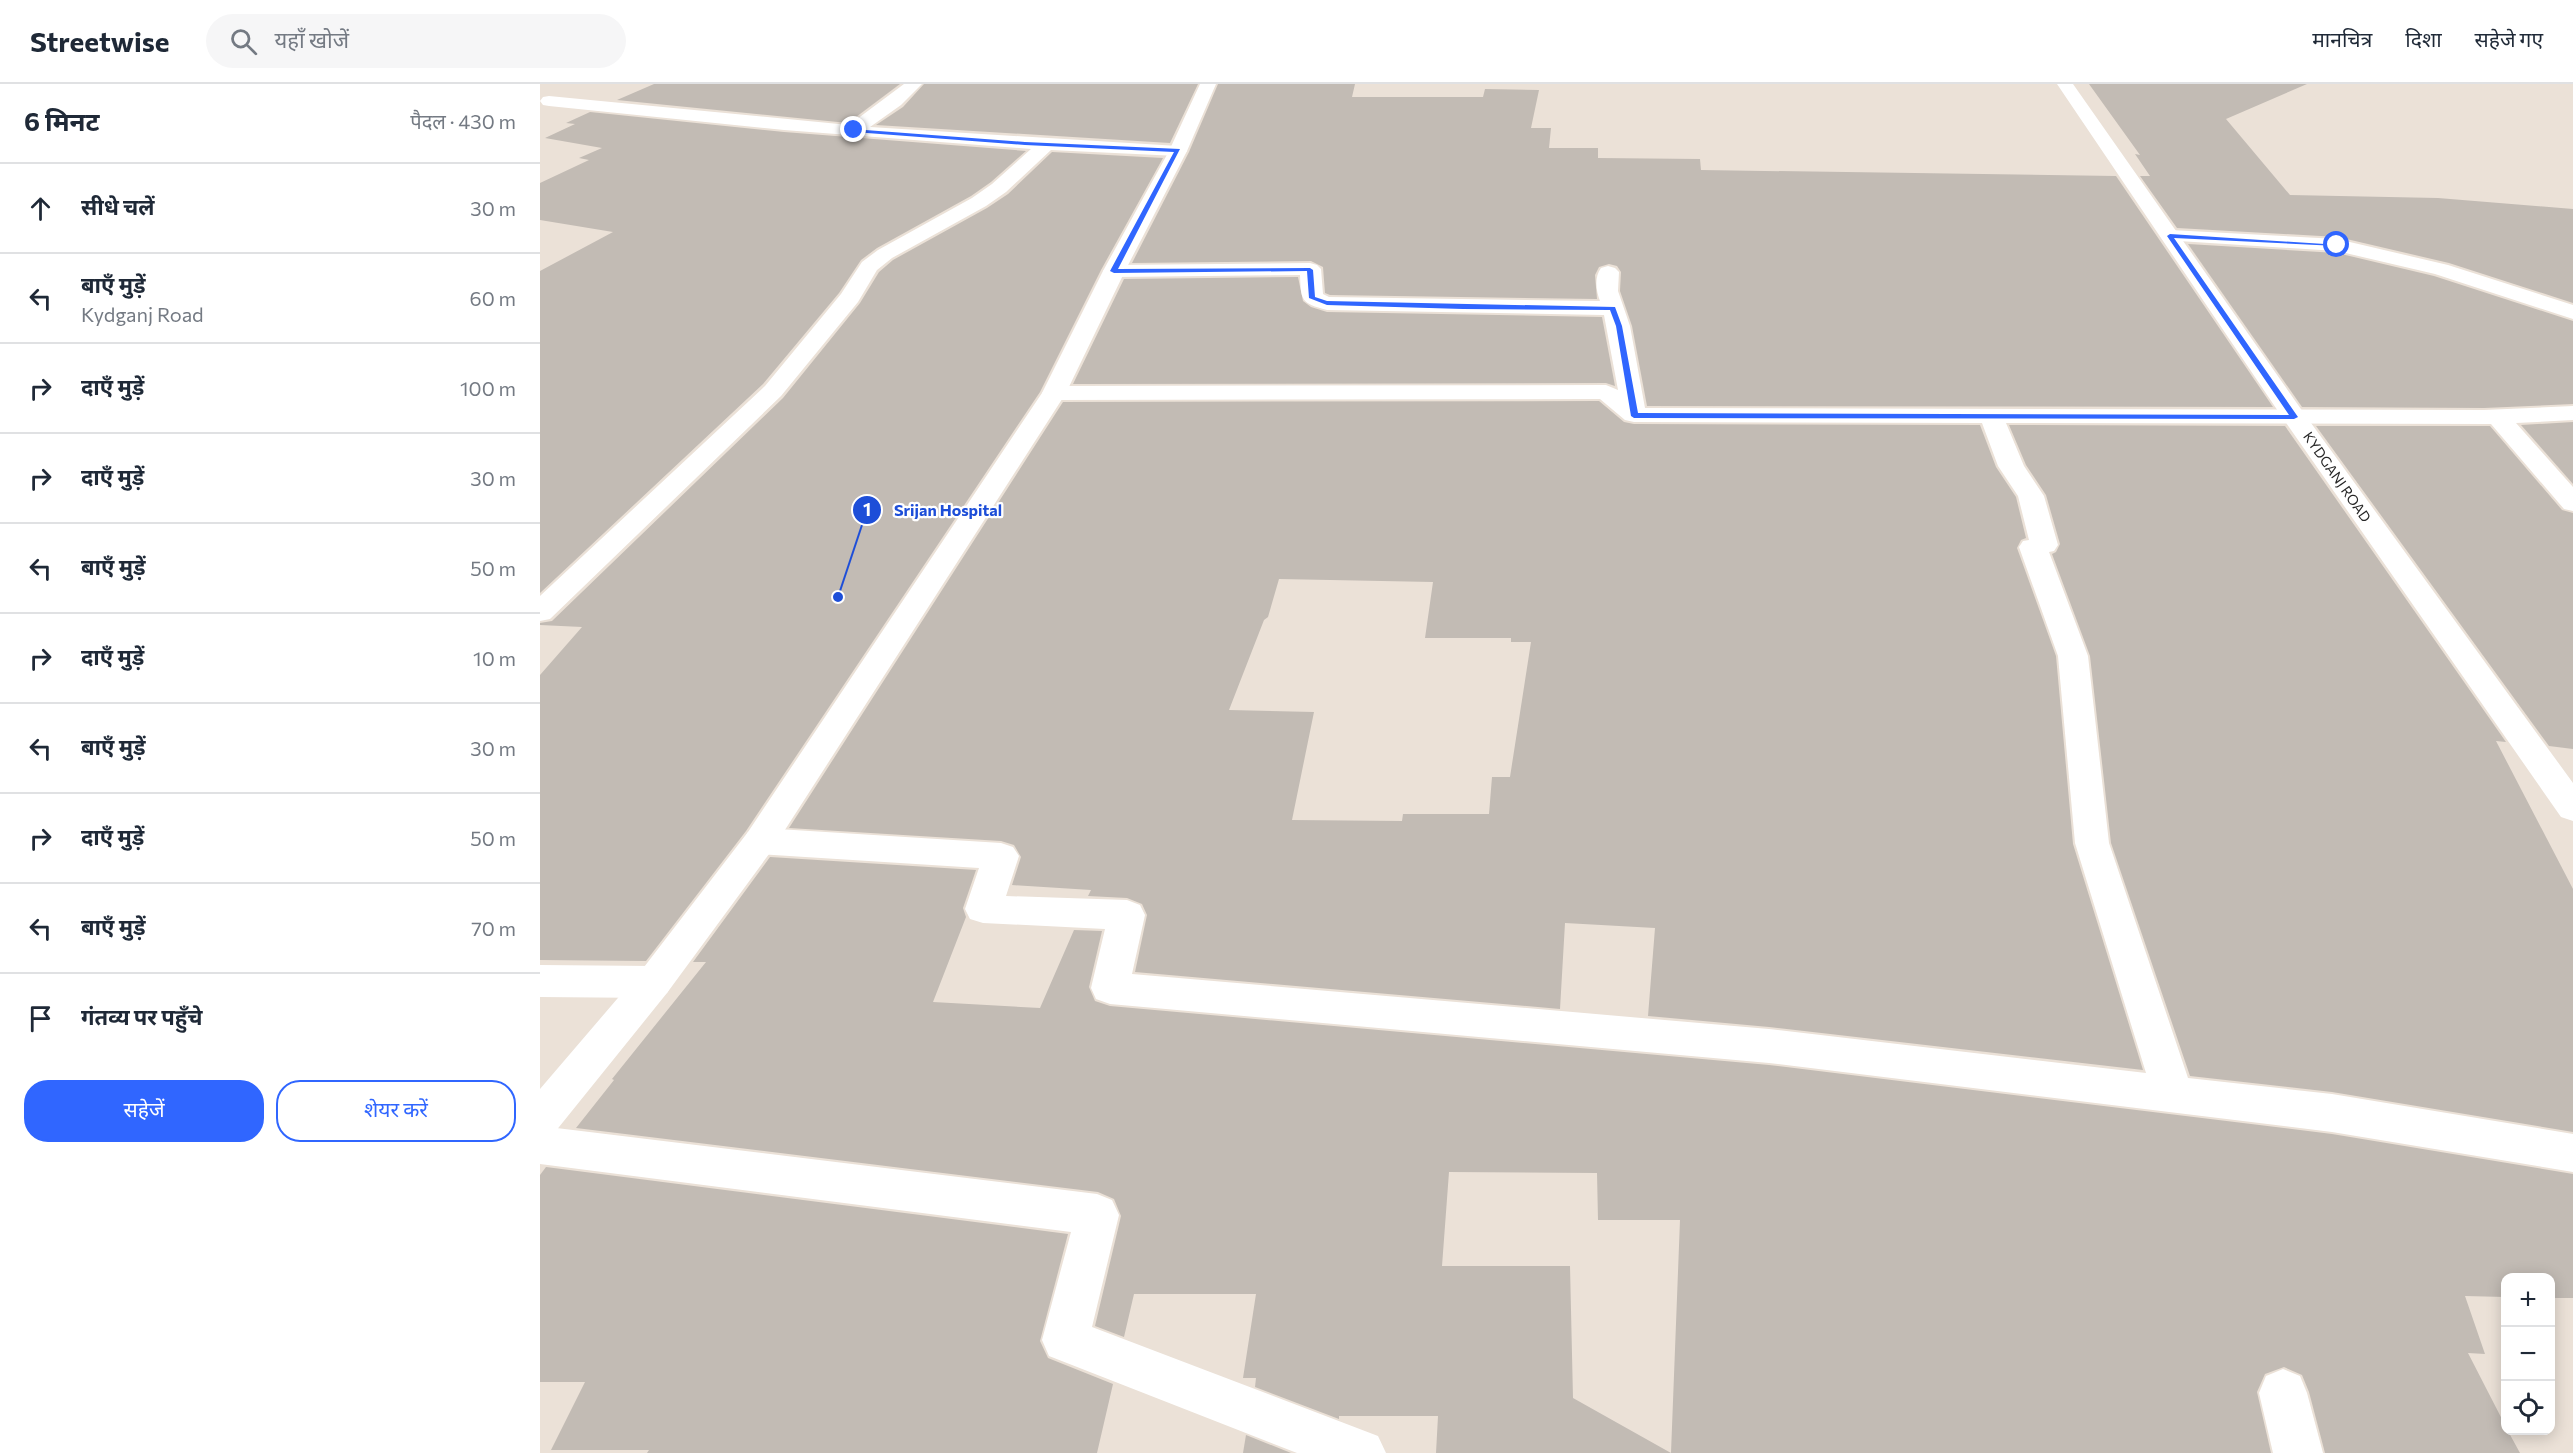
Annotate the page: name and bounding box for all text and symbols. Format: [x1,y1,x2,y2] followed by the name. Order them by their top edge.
[206,14,626,68] search box
[30,24,170,58] text: Streetwise
[227,25,260,58] icon: search
[275,26,349,53] text: यहाँ खोजें
[2312,26,2372,51] text: मानचित्र
[2405,26,2442,51] text: दिशा
[2475,26,2543,51] text: सहेजे गए
[24,105,100,136] text: 6 मिनट
[410,109,516,133] text: पैदल · 430 m
[840,116,866,142] route end
[24,192,57,225] icon: ahead
[81,193,155,220] text: सीधे चलें
[470,196,516,220] text: 30 m
[2323,231,2349,257] route start
[81,271,146,298] text: बाएँ मुड़ें
[24,282,57,315] icon: left
[470,286,516,310] text: 60 m
[81,302,204,326] text: Kydganj Road
[24,372,57,405] icon: right
[81,373,144,400] text: दाएँ मुड़ें
[460,376,516,400] text: 100 m
[2300,428,2375,525] street label: KYDGANJ ROAD
[24,462,57,495] icon: right
[81,463,144,490] text: दाएँ मुड़ें
[470,466,516,490] text: 30 m
[852,493,1014,527] callout: Srijan Hospital
[863,498,871,520] text: 1
[894,500,1002,519] text: Srijan Hospital
[24,552,57,585] icon: left
[81,553,146,580] text: बाएँ मुड़ें
[470,556,516,580] text: 50 m
[24,642,57,675] icon: right
[81,643,144,670] text: दाएँ मुड़ें
[473,646,516,670] text: 10 m
[24,732,57,765] icon: left
[81,733,146,760] text: बाएँ मुड़ें
[470,736,516,760] text: 30 m
[24,822,57,855] icon: right
[81,823,144,850] text: दाएँ मुड़ें
[470,826,516,850] text: 50 m
[24,912,57,945] icon: left
[81,913,146,940] text: बाएँ मुड़ें
[471,916,516,940] text: 70 m
[24,1002,57,1035] icon: arrive
[81,1003,203,1030] text: गंतव्य पर पहुँचे
[24,1080,264,1142] button: सहेजें
[276,1080,516,1142] button: शेयर करें
[2501,1273,2555,1435] map controls
[2501,1273,2555,1327] button: +
[2501,1327,2555,1381] button: −
[2501,1381,2555,1435] button: locate

